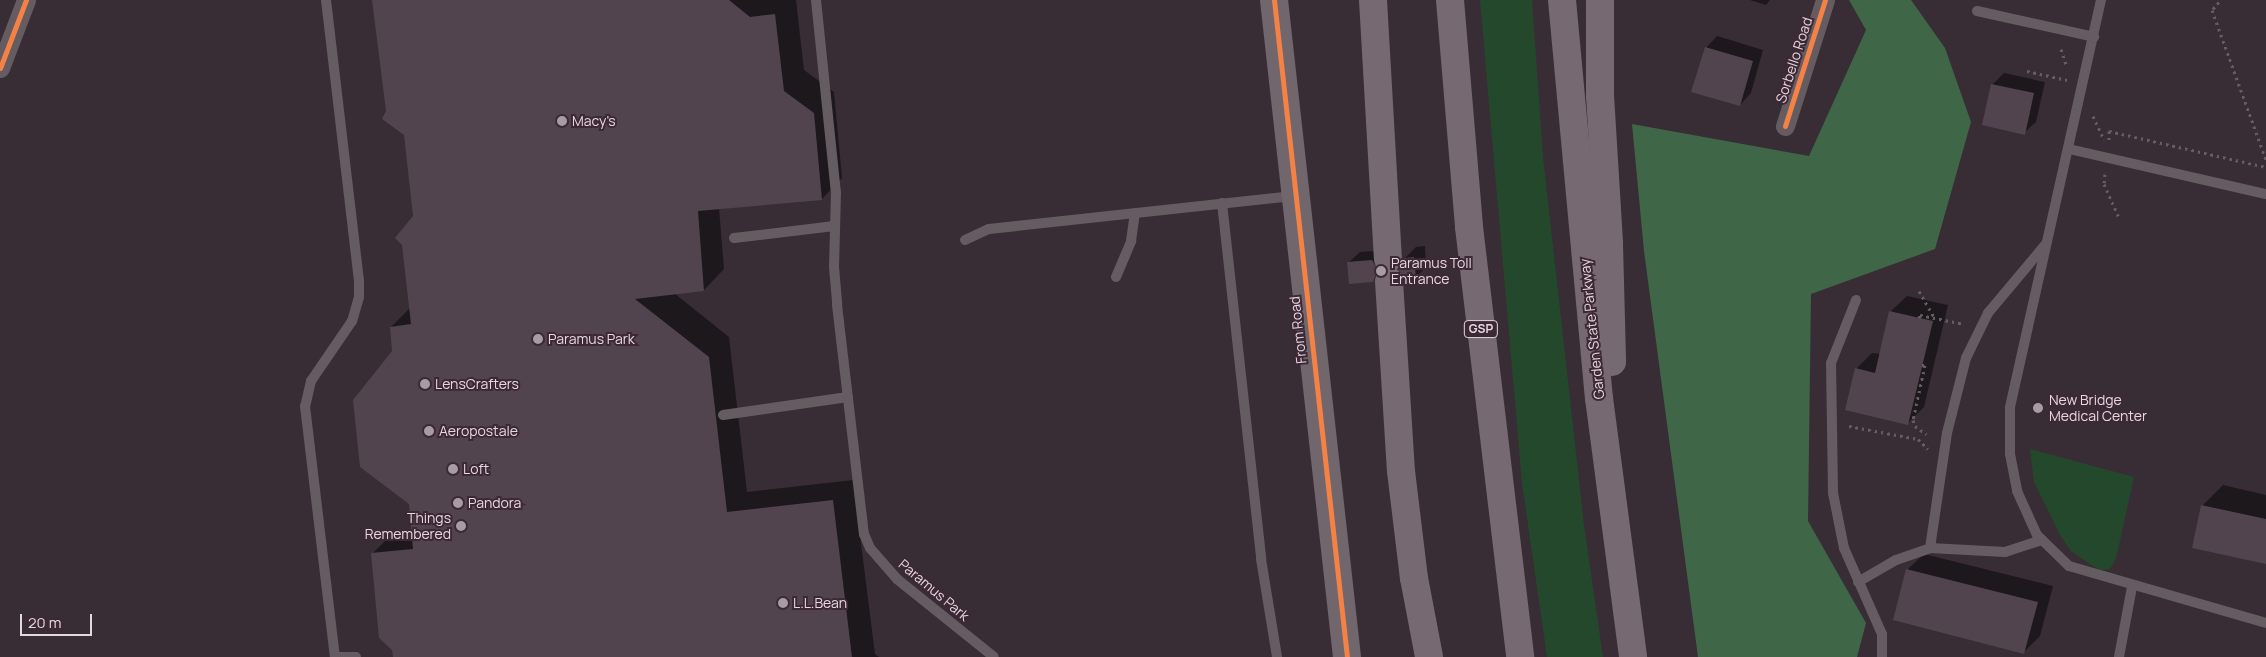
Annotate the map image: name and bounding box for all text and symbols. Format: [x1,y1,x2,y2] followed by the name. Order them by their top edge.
[1772,15,1816,105] street label: Sorbello Road
[572,113,616,129] place label: Macy's
[556,115,568,127] marker: Macy's
[1391,255,1472,288] place label: Paramus Toll Entrance
[1576,258,1608,400] street label: Garden State Parkway
[1375,265,1387,277] marker: Paramus Toll Entrance
[1286,295,1310,365] street label: From Road
[1464,320,1498,338] road number: GSP
[548,331,635,347] place label: Paramus Park
[532,333,544,345] marker: Paramus Park
[435,376,519,392] place label: LensCrafters
[419,378,431,390] marker: LensCrafters
[2049,392,2147,424] place label: New Bridge Medical Center
[2031,401,2045,415] marker: New Bridge Medical Center
[439,423,518,439] place label: Aeropostale
[423,425,435,437] marker: Aeropostale
[463,461,489,477] place label: Loft
[447,463,459,475] marker: Loft
[468,495,521,511] place label: Pandora
[452,497,464,509] marker: Pandora
[365,510,451,542] place label: Things Remembered
[455,520,467,532] marker: Things Remembered
[895,556,973,624] street label: Paramus Park
[793,595,847,611] place label: L.L.Bean
[777,597,789,609] marker: L.L.Bean
[22,604,95,636] scale bar
[28,612,61,633] text: 20 m

